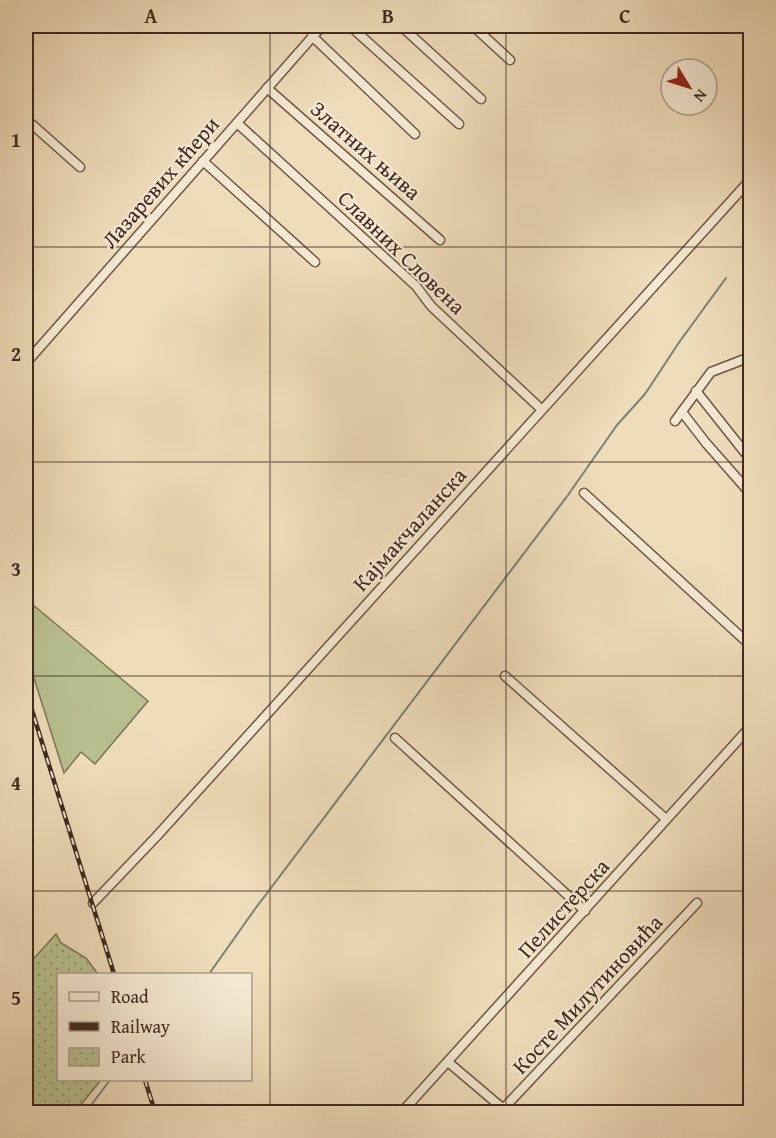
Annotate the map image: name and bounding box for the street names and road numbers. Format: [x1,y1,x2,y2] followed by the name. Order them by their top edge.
[304,93,429,207] street label: Златних њива
[94,109,226,255] street label: Лазаревих кћери
[331,183,473,322] street label: Славних Словена
[345,460,474,598] street label: Кајмакчаланска
[510,851,617,965] street label: Пелистерска
[504,907,670,1081] street label: Косте Милутиновића

